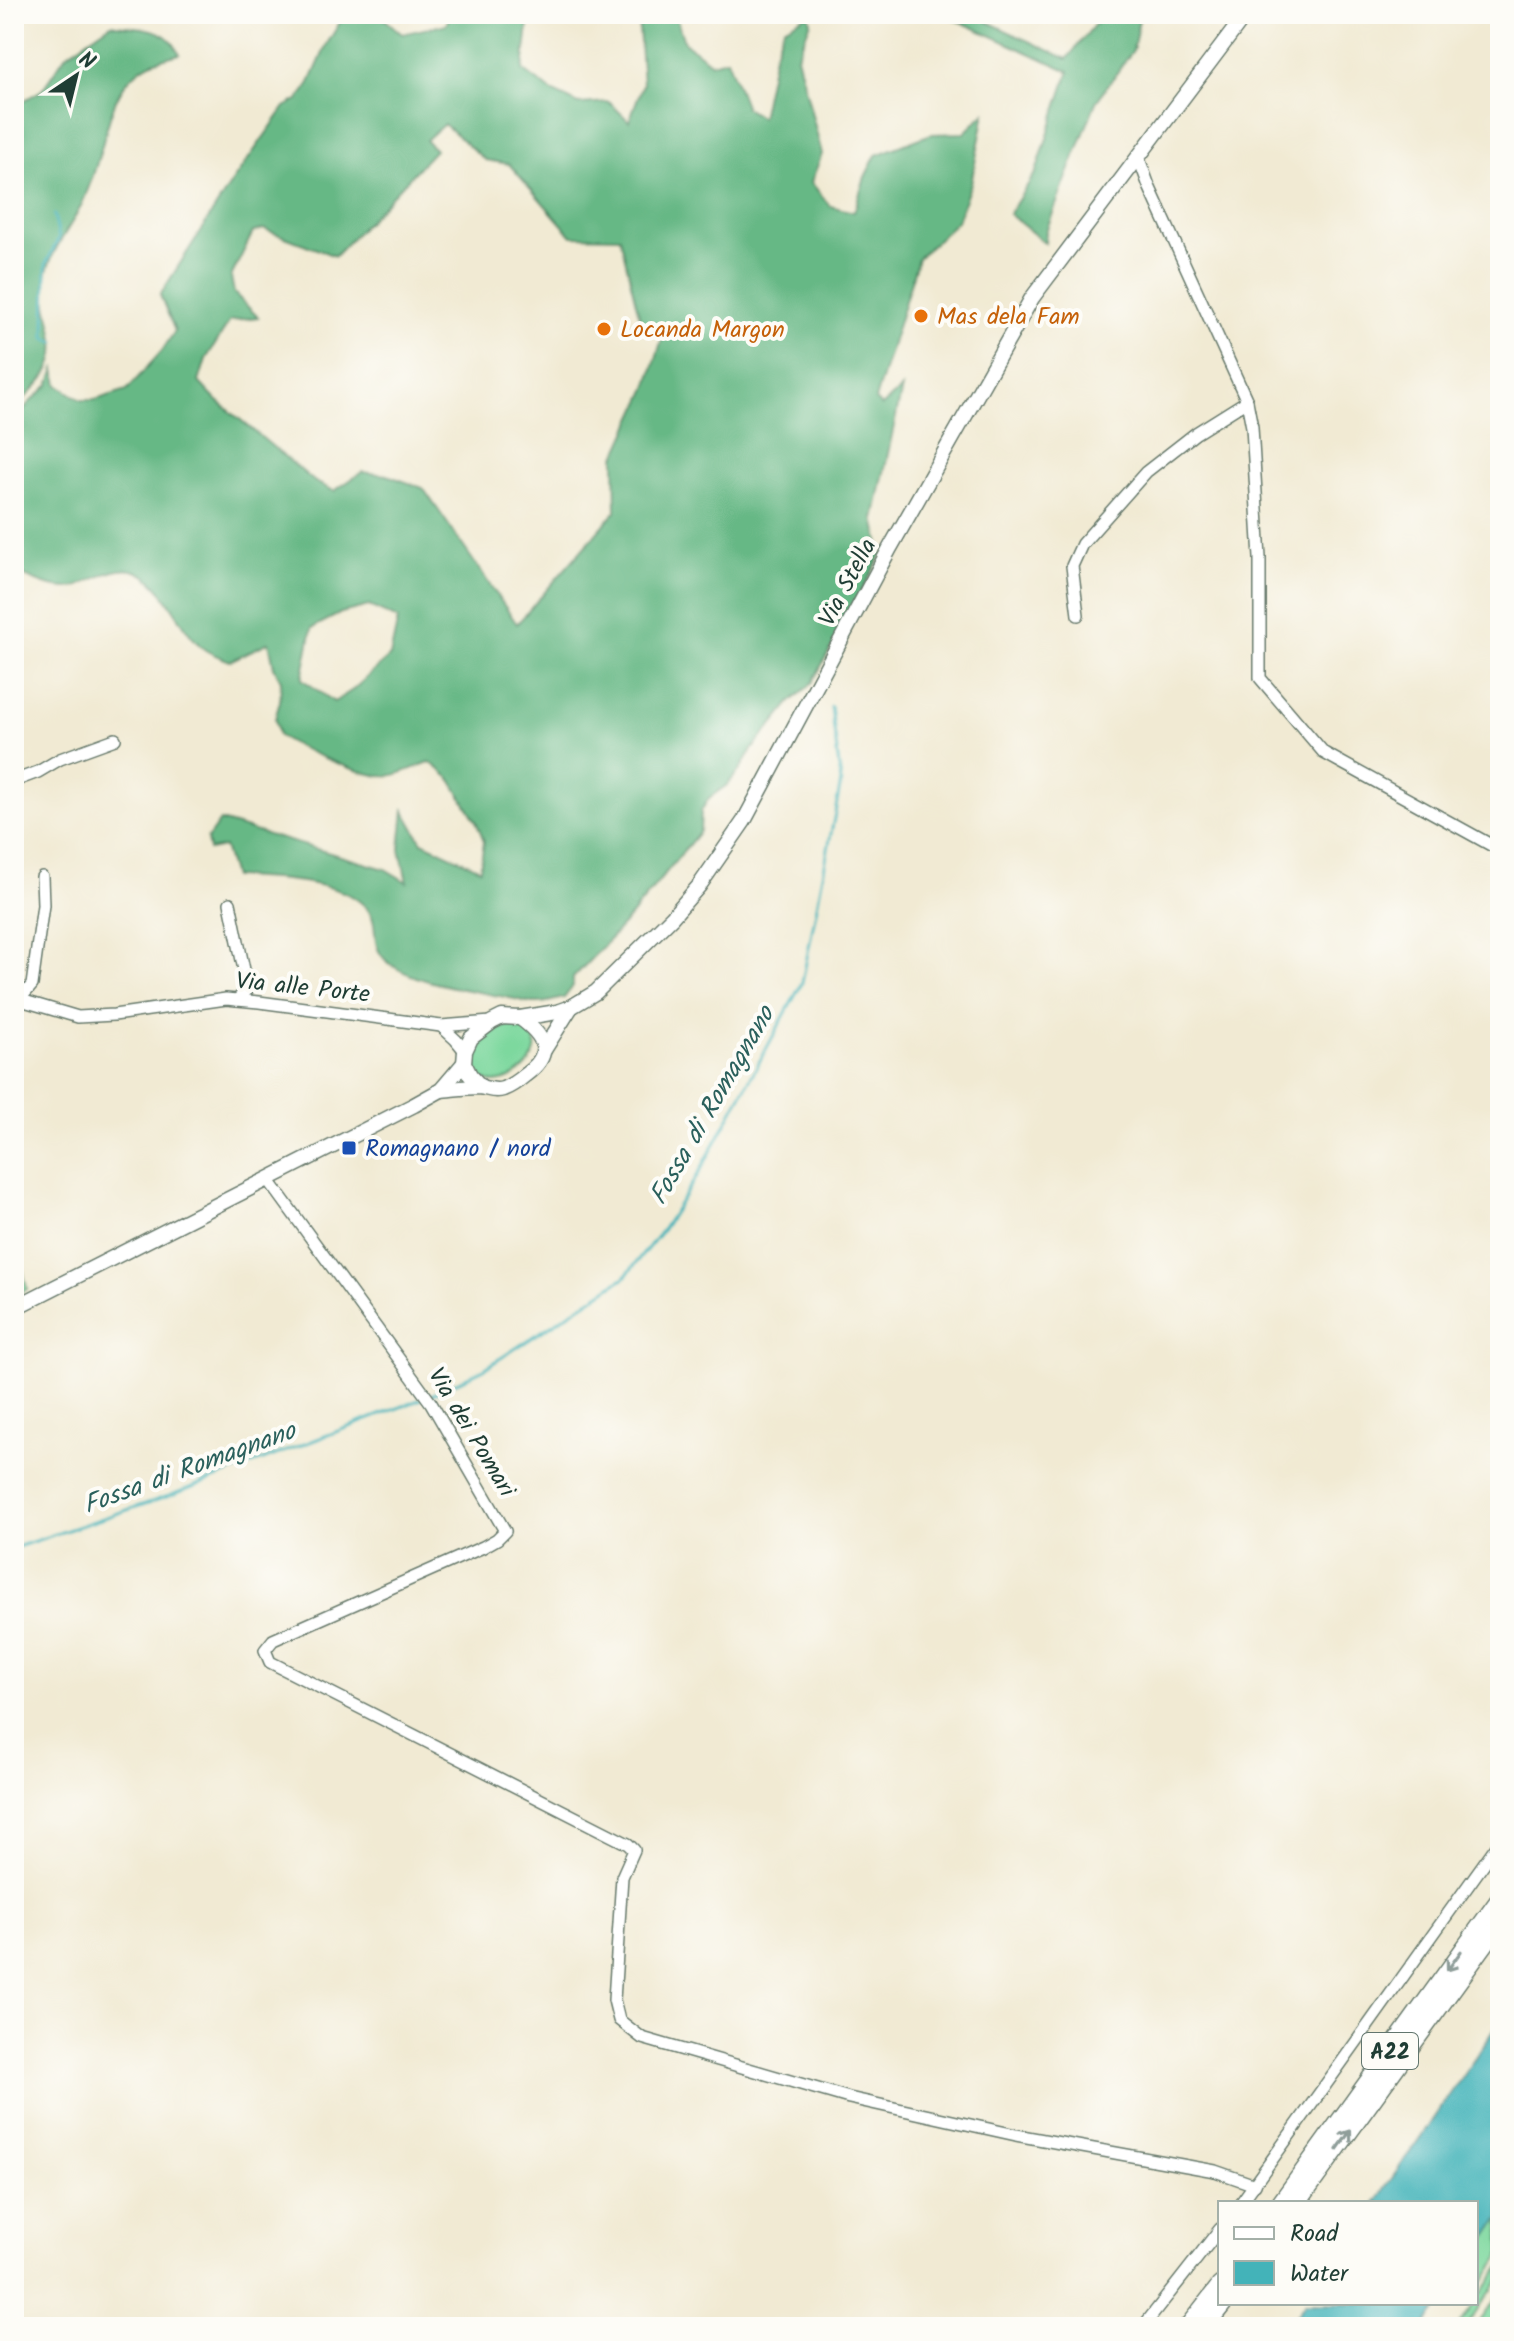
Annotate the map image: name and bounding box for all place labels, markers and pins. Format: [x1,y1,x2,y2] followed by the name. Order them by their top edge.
[937,298,1080,337] place label: Mas dela Fam
[912,307,930,325] marker: Mas dela Fam
[620,311,785,350] place label: Locanda Margon
[595,320,613,338] marker: Locanda Margon
[365,1130,552,1169] place label: Romagnano / nord
[340,1139,358,1157] marker: Romagnano / nord

